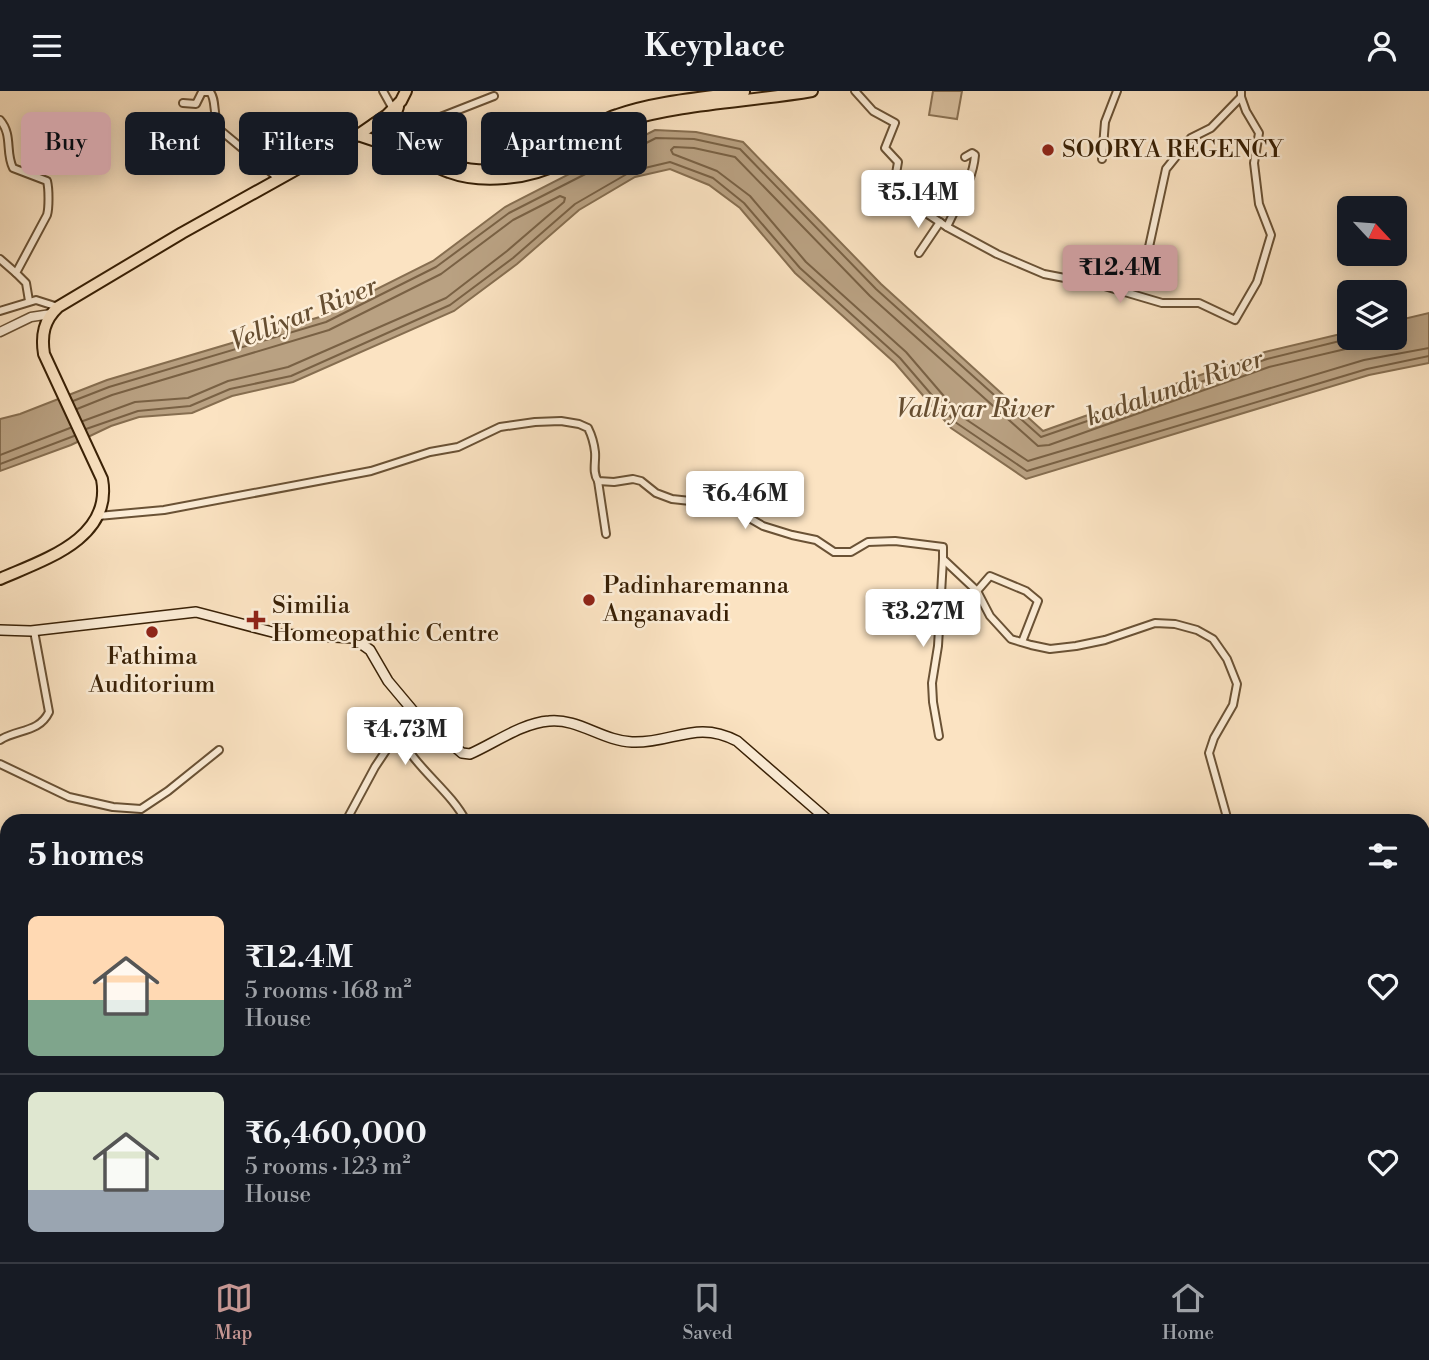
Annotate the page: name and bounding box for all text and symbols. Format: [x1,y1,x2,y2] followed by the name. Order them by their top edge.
[644,26,785,66] text: Keyplace
[28,27,66,65] icon: menu
[1363,27,1401,65] icon: person
[21,112,111,175] chip: Buy
[125,112,225,175] chip: Rent
[239,112,358,175] chip: Filters
[372,112,467,175] chip: New
[481,112,647,175] chip: Apartment
[1062,135,1284,165] place label: SOORYA REGENCY
[1040,142,1056,158] marker: SOORYA REGENCY
[861,171,975,230] pin: ₹5.14M
[877,179,959,207] text: ₹5.14M
[1337,196,1407,266] north arrow
[1337,196,1407,350] map controls
[1063,245,1177,305] pin: ₹12.4M
[1079,254,1161,282] text: ₹12.4M
[226,270,383,358] water label: Velliyar River
[1337,280,1407,350] button: layers
[1082,342,1269,433] water label: kadalundi River
[896,393,1055,425] water label: Valliyar River
[688,471,802,531] pin: ₹6.46M
[702,480,788,508] text: ₹6.46M
[602,571,790,629] place label: Padinharemanna Anganavadi
[866,589,980,649] pin: ₹3.27M
[272,591,499,649] place label: Similia Homeopathic Centre
[581,592,597,608] marker: Padinharemanna Anganavadi
[881,598,965,626] text: ₹3.27M
[246,610,266,630] marker: Similia Homeopathic Centre
[144,624,160,640] marker: Fathima Auditorium
[88,642,215,700] place label: Fathima Auditorium
[348,707,462,767] pin: ₹4.73M
[363,716,447,744] text: ₹4.73M
[28,837,144,875] text: 5 homes
[1364,837,1402,875] icon: filters
[245,939,353,977] text: ₹12.4M
[84,944,168,1028] icon: home
[1364,967,1402,1005] icon: heart
[245,977,412,1005] text: 5 rooms · 168 m²
[245,1005,311,1033] text: House
[245,1115,427,1153] text: ₹6,460,000
[84,1120,168,1204] icon: home
[1364,1143,1402,1181] icon: heart
[245,1153,411,1181] text: 5 rooms · 123 m²
[245,1181,311,1209] text: House
[215,1279,253,1345] tab: Map
[682,1279,732,1345] tab: Saved
[1162,1279,1214,1345] tab: Home

